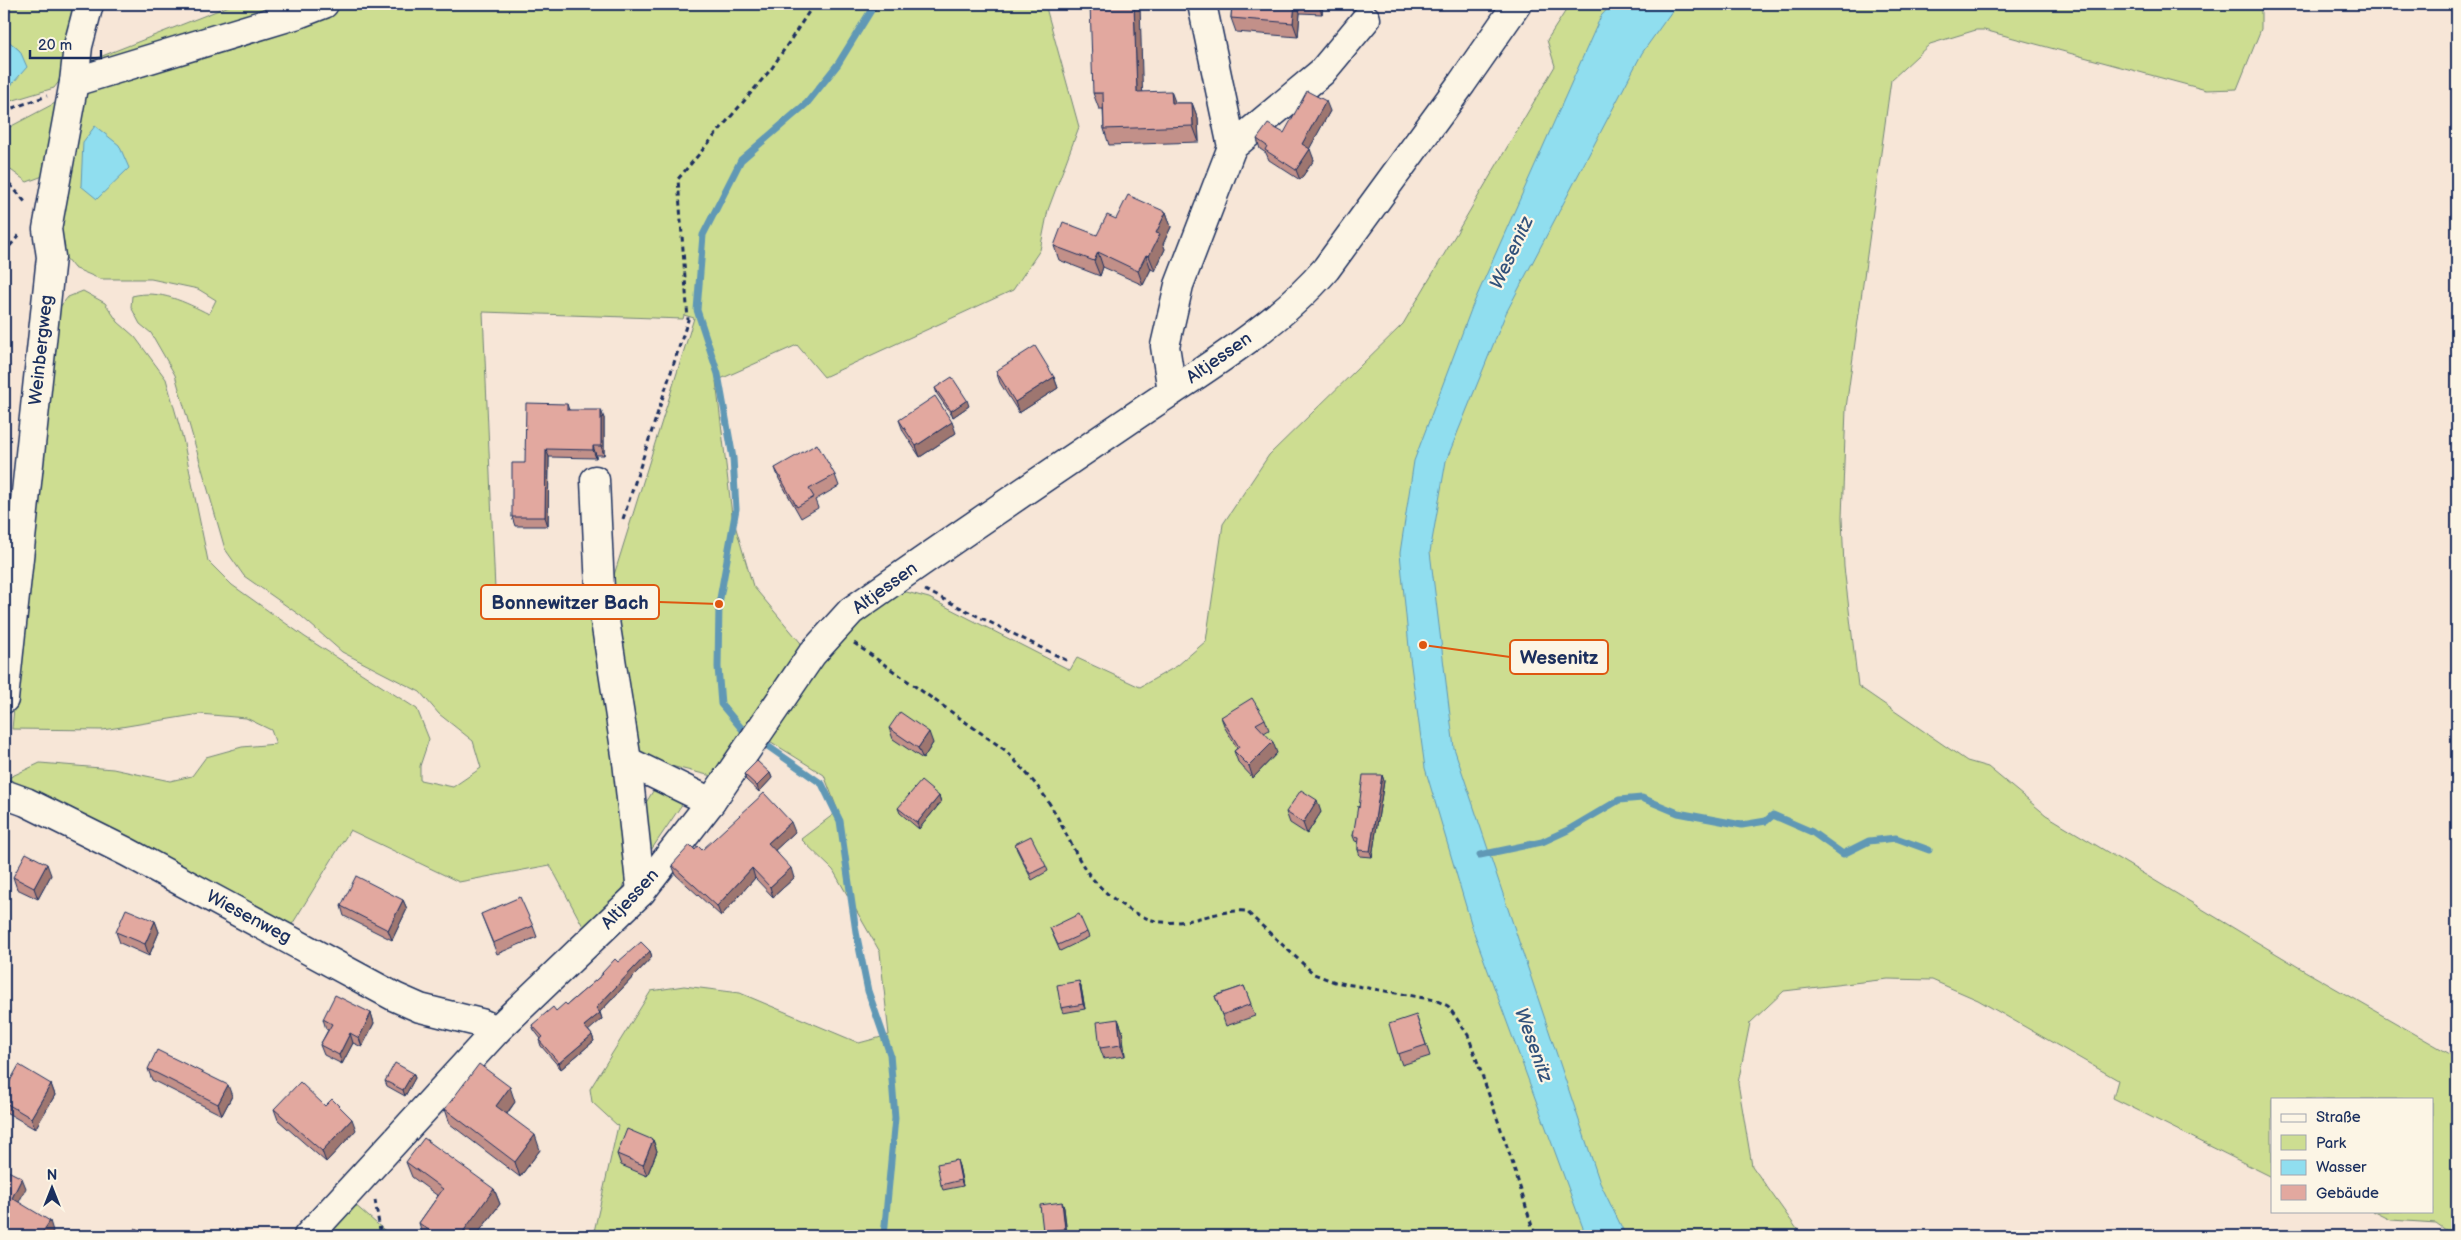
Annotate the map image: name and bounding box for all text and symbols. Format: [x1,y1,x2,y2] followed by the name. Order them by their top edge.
[30,28,101,60] scale bar
[38,36,72,55] text: 20 m
[1485,213,1539,293] water label: Wesenitz
[25,294,57,406] street label: Weinbergweg
[1182,328,1256,388] street label: Altjessen
[849,558,921,618] street label: Altjessen
[481,585,659,619] callout: Bonnewitzer Bach
[491,592,649,615] text: Bonnewitzer Bach
[1510,640,1608,674] callout: Wesenitz
[1520,647,1599,670] text: Wesenitz
[597,864,663,934] street label: Altjessen
[203,886,295,948] street label: Wiesenweg
[1509,1005,1557,1085] water label: Wesenitz
[2271,1098,2434,1212] legend
[2316,1108,2361,1127] text: Straße
[2316,1134,2347,1153] text: Park
[2316,1158,2367,1177] text: Wasser
[28,1162,78,1212] north arrow
[47,1167,57,1184] text: N
[2316,1184,2379,1203] text: Gebäude

